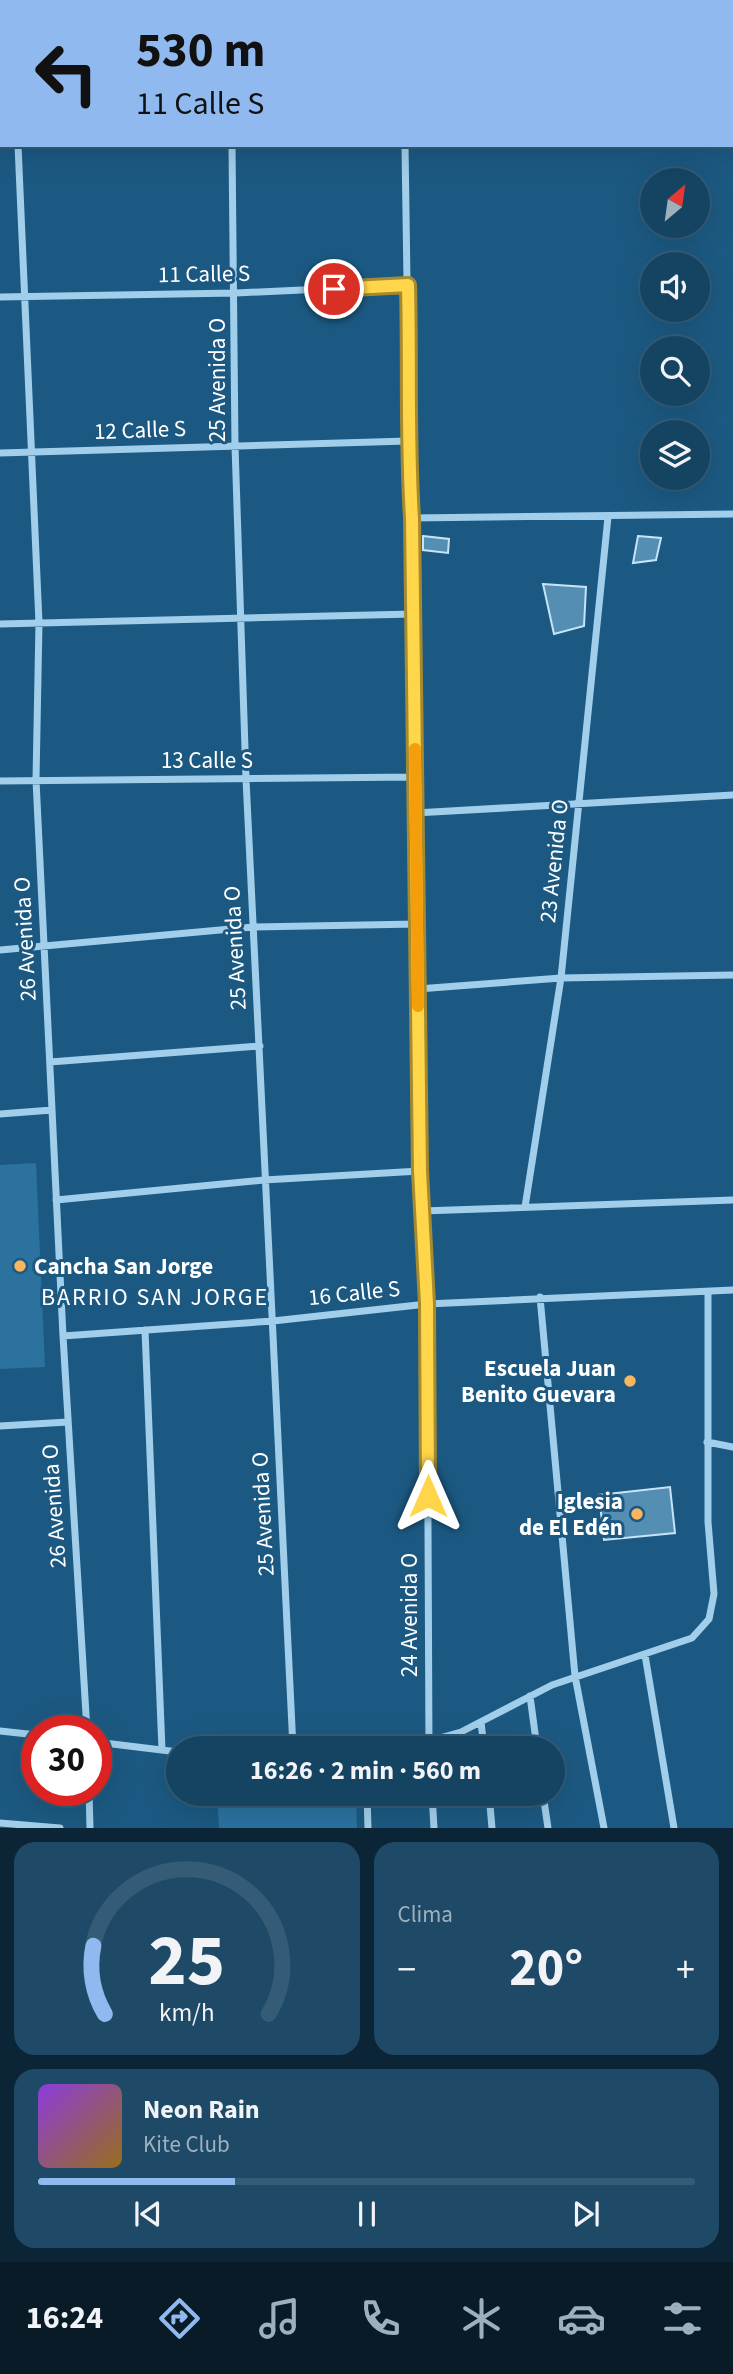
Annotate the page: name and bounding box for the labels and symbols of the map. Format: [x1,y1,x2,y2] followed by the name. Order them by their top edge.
[640,168,710,238] north arrow
[158,257,250,291] street label: 11 Calle S
[304,259,364,319] pin
[201,318,234,442] street label: 25 Avenida O
[93,412,187,448] street label: 12 Calle S
[161,744,253,777] street label: 13 Calle S
[531,797,577,925] street label: 23 Avenida O
[5,876,45,1002] street label: 26 Avenida O
[215,885,255,1011] street label: 25 Avenida O
[34,1250,213,1283] place label: Cancha San Jorge
[12,1258,28,1274] marker: Cancha San Jorge
[306,1272,402,1314] street label: 16 Calle S
[41,1280,269,1315] district label: BARRIO SAN JORGE
[461,1352,616,1411] place label: Escuela Juan Benito Guevara
[622,1373,638,1389] marker: Escuela Juan Benito Guevara
[33,1443,75,1569] street label: 26 Avenida O
[243,1451,283,1577] street label: 25 Avenida O
[391,1459,465,1533] position arrow
[519,1485,623,1544] place label: Iglesia de El Edén
[629,1506,645,1522] marker: Iglesia de El Edén
[393,1553,426,1677] street label: 24 Avenida O
[21,1715,112,1806] speed limit sign: 30

